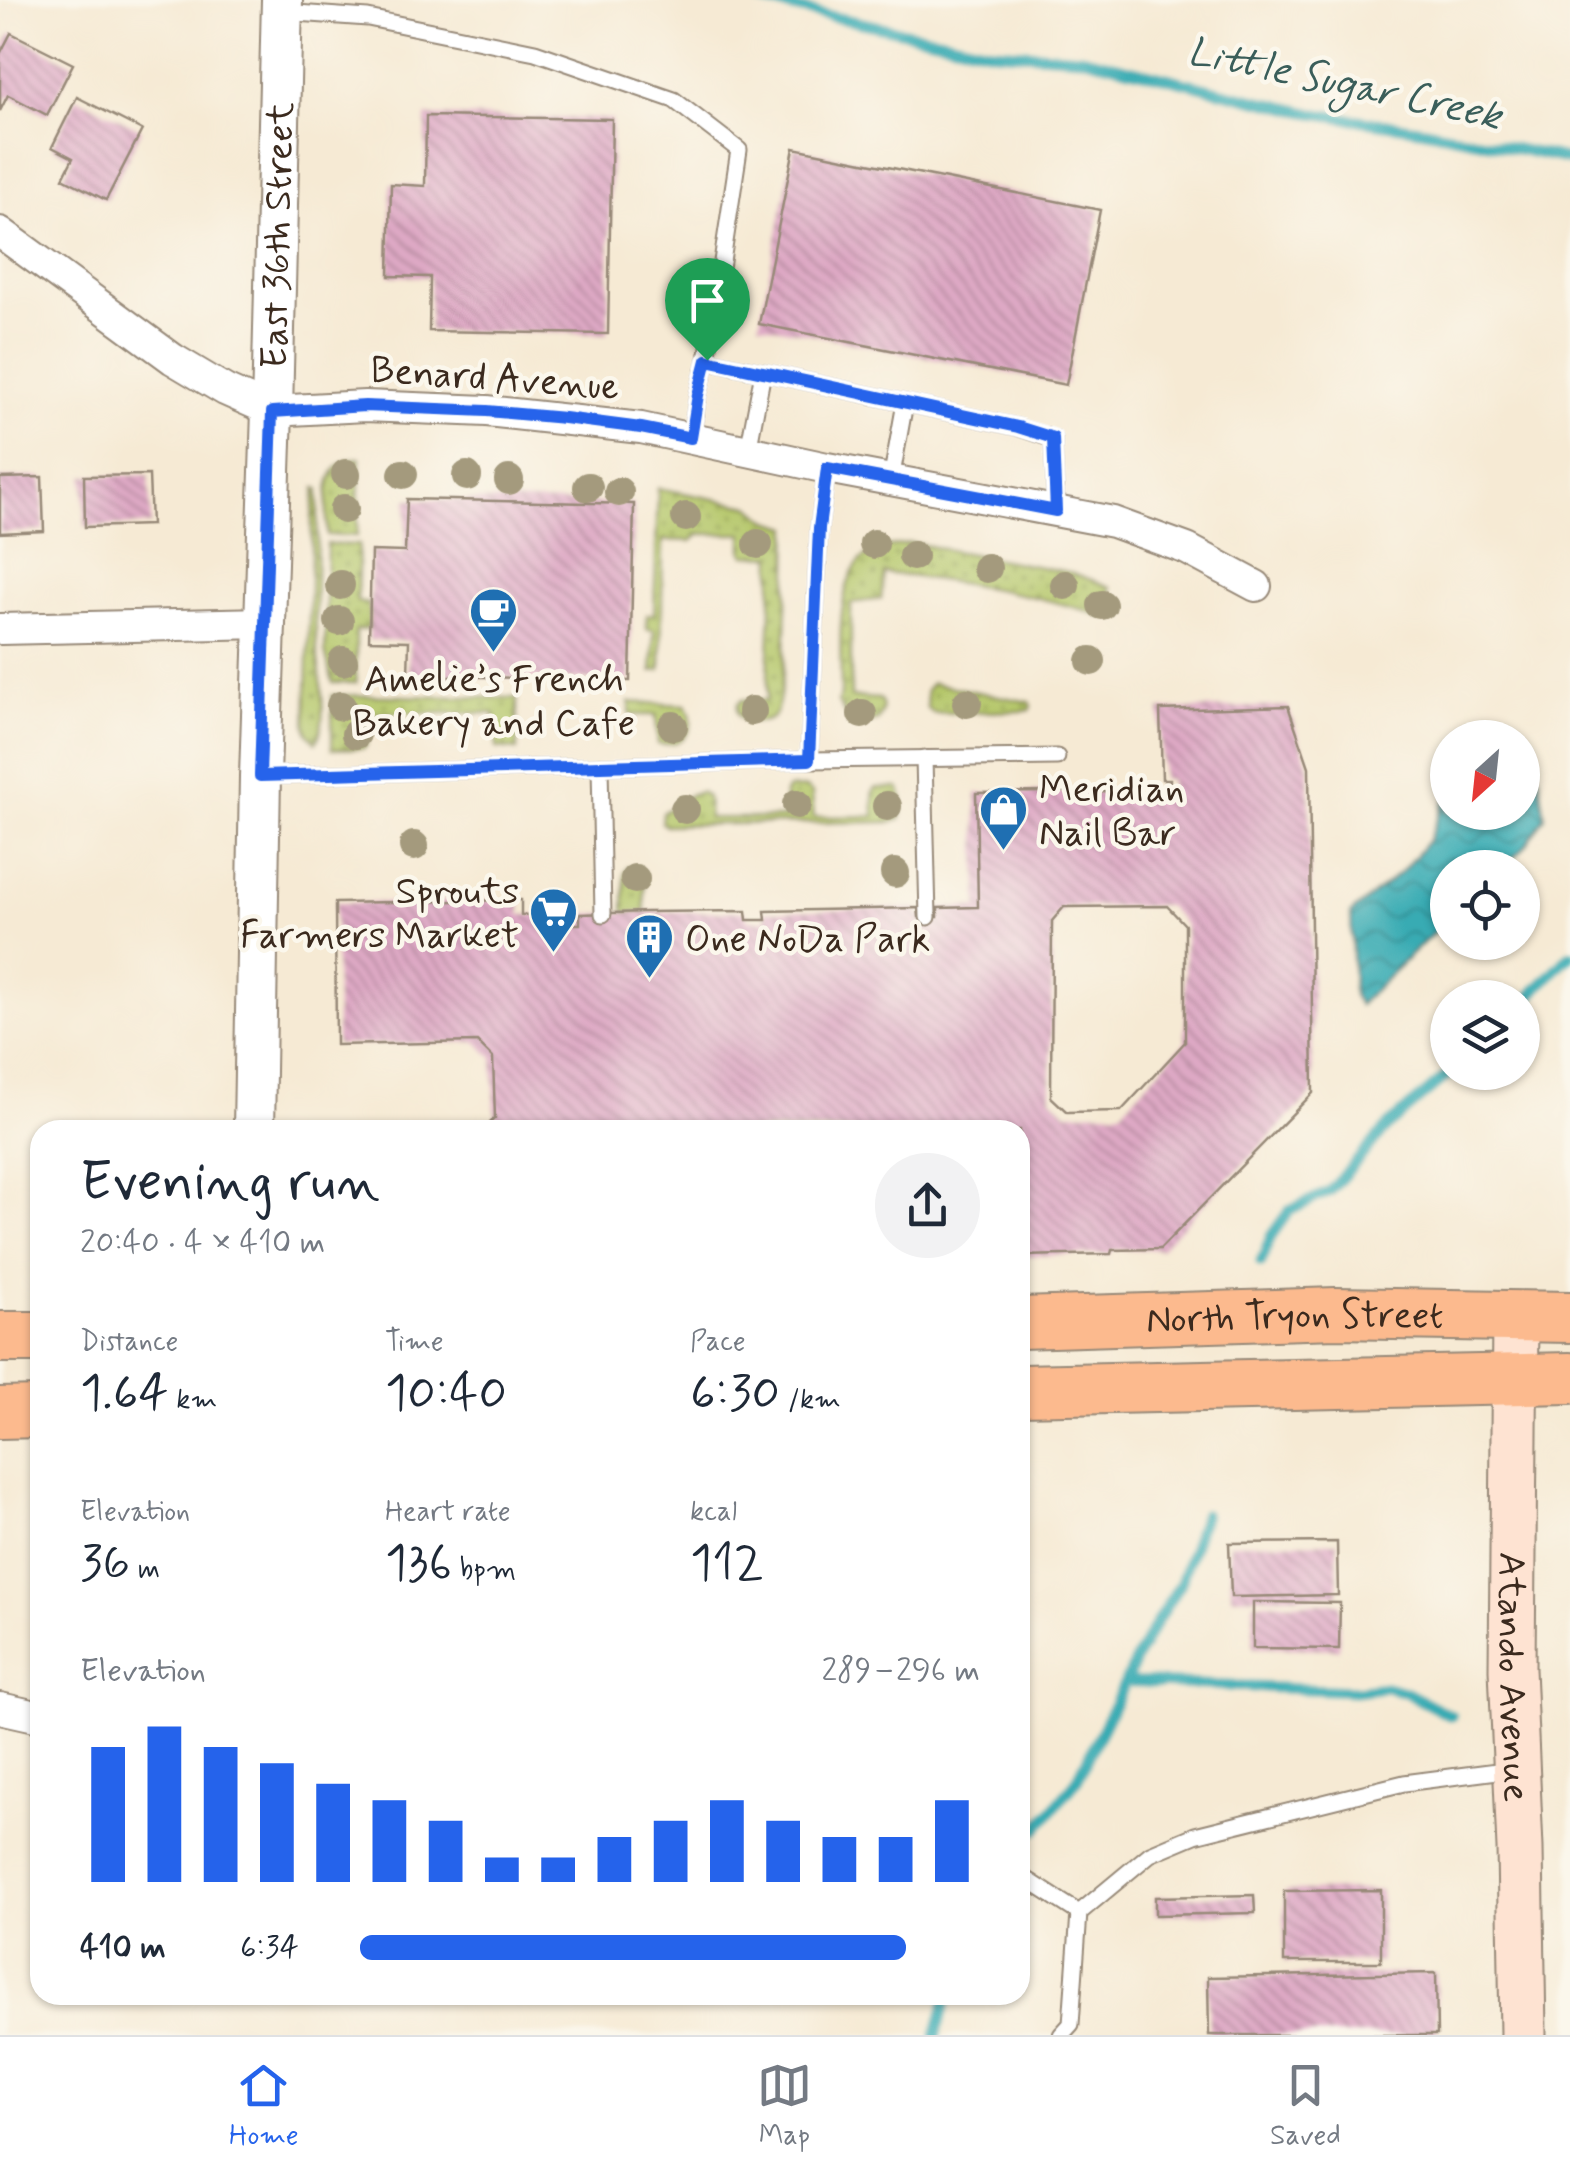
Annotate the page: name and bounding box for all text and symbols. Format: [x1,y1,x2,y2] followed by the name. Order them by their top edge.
[1182,26,1509,148] water label: Little Sugar Creek
[251,101,307,369] street label: East 36th Street
[665,258,750,361] pin
[680,273,735,328] icon: arrive
[369,346,621,413] street label: Benard Avenue
[468,586,520,654] cafe icon: Amelie’s French Bakery and Cafe
[353,656,635,749] place label: Amelie’s French Bakery and Cafe
[1430,720,1540,830] north arrow
[1430,720,1540,1090] map controls
[1039,766,1184,859] place label: Meridian Nail Bar
[978,784,1030,852] shop icon: Meridian Nail Bar
[1430,850,1540,960] button: locate
[240,868,519,961] place label: Sprouts Farmers Market
[528,886,580,954] supermarket icon: Sprouts Farmers Market
[624,912,676,980] building icon: One NoDa Park
[685,916,930,965] place label: One NoDa Park
[1430,980,1540,1090] button: layers
[80,1148,380,1220] text: Evening run
[875,1153,980,1258] button: share
[80,1222,325,1264] text: 20:40 · 4 × 410 m
[1145,1291,1444,1346] street label: North Tryon Street
[80,1324,178,1361] text: Distance
[385,1324,444,1361] text: Time
[690,1324,746,1361] text: Pace
[80,1361,169,1427] text: 1.64
[385,1361,507,1427] text: 10:40
[690,1361,780,1427] text: 6:30
[169,1382,217,1419] text: km
[780,1382,841,1419] text: /km
[80,1494,190,1531] text: Elevation
[385,1494,511,1531] text: Heart rate
[690,1494,737,1531] text: kcal
[80,1531,130,1597] text: 36
[385,1531,452,1597] text: 136
[690,1531,764,1597] text: 112
[130,1552,160,1589] text: m
[452,1552,516,1589] text: bpm
[1485,1552,1540,1803] street label: Atando Avenue
[80,1650,206,1692] text: Elevation
[821,1650,980,1692] text: 289–296 m
[80,1927,166,1969] text: 410 m
[240,1927,299,1969] text: 6:34
[229,2058,299,2155] tab: Home
[757,2058,812,2155] tab: Map
[1270,2058,1341,2155] tab: Saved

